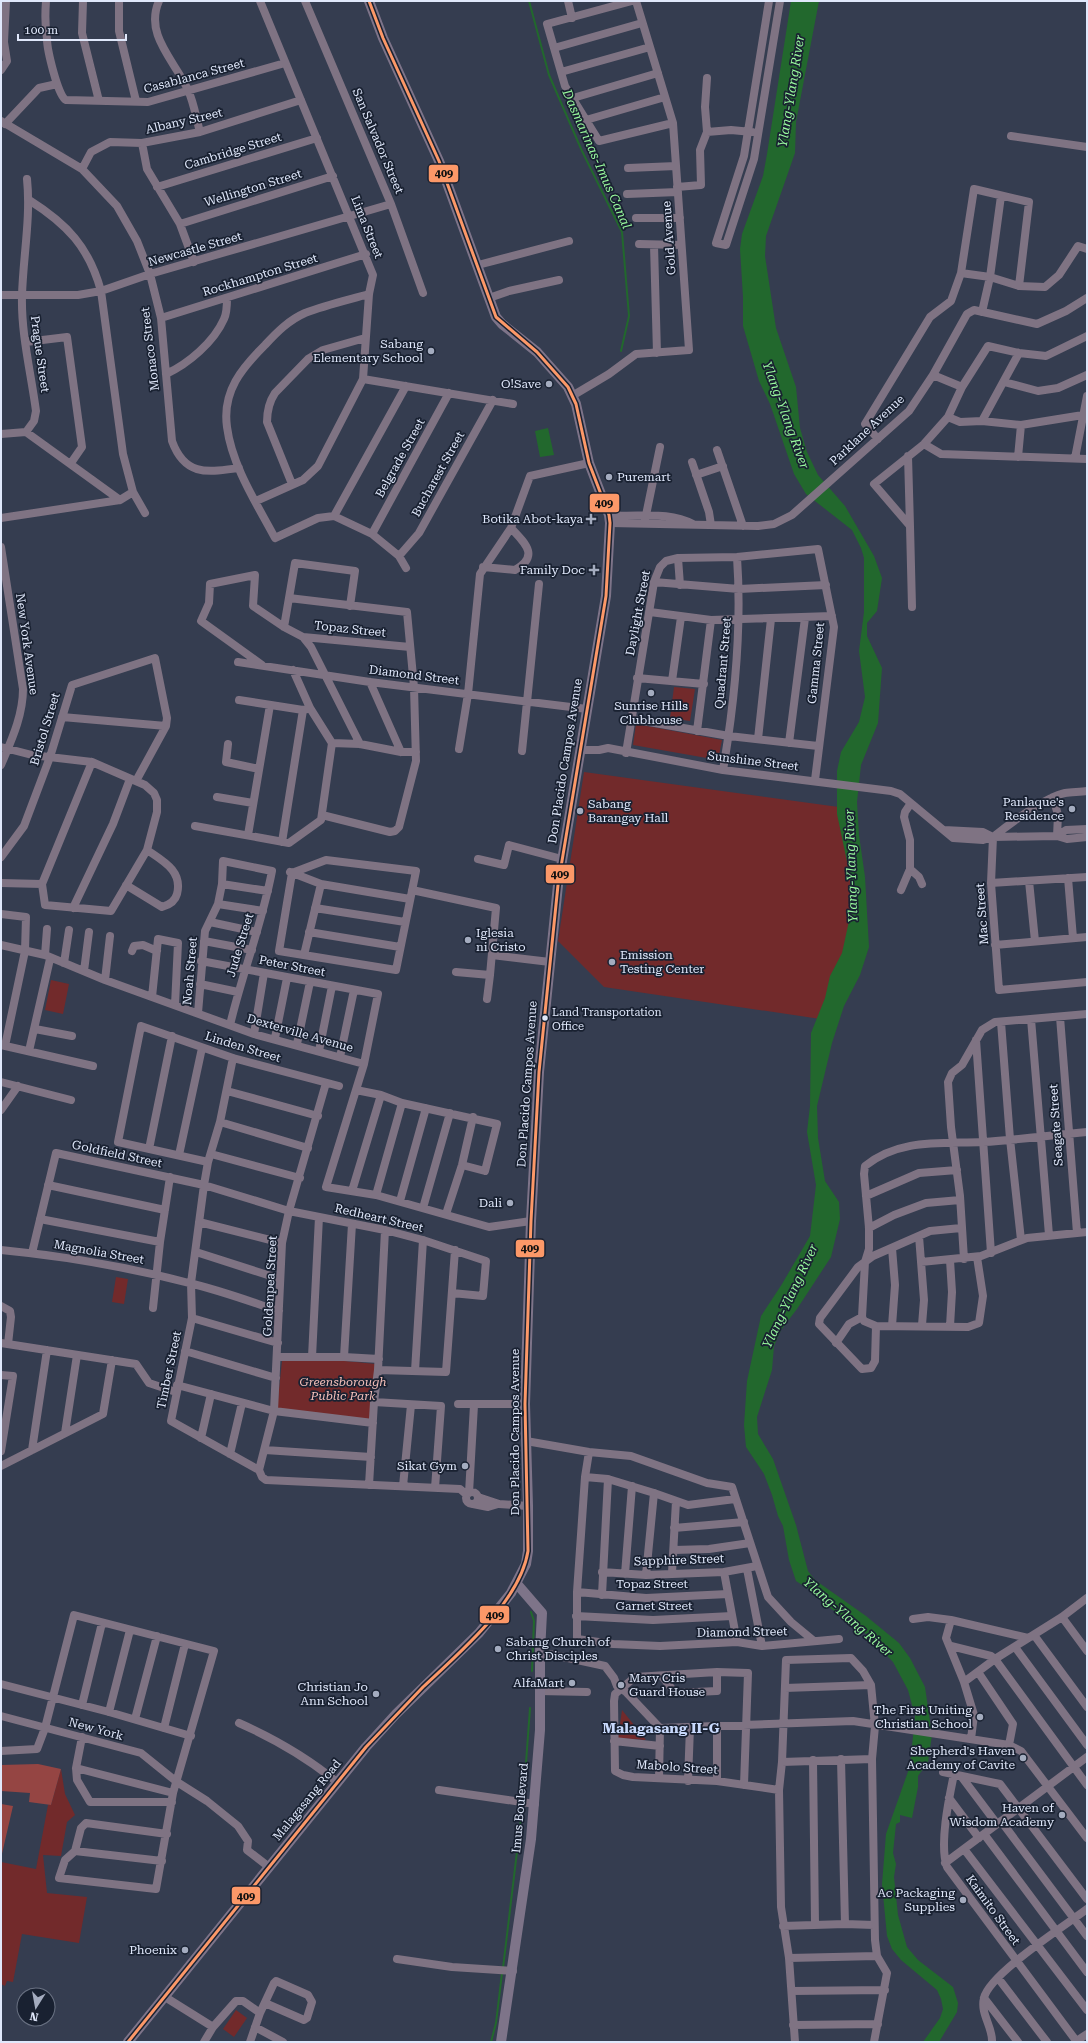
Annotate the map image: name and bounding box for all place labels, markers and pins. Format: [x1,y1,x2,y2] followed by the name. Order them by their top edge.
[313,337,423,365] place label: Sabang Elementary School
[426,346,436,356] marker: Sabang Elementary School
[501,377,541,391] place label: O!Save
[544,379,554,389] marker: O!Save
[617,470,671,484] place label: Puremart
[604,472,614,482] marker: Puremart
[482,512,583,526] place label: Botika Abot-kaya
[586,514,596,524] marker: Botika Abot-kaya
[520,563,585,577] place label: Family Doc
[588,564,600,576] marker: Family Doc
[646,688,656,698] marker: Sunrise Hills Clubhouse
[614,699,688,727] place label: Sunrise Hills Clubhouse
[1003,795,1064,823] place label: Panlaque's Residence
[588,797,669,825] place label: Sabang Barangay Hall
[1067,804,1077,814] marker: Panlaque's Residence
[575,806,585,816] marker: Sabang Barangay Hall
[476,926,526,954] place label: Iglesia ni Cristo
[463,935,473,945] marker: Iglesia ni Cristo
[620,948,704,976] place label: Emission Testing Center
[607,957,617,967] marker: Emission Testing Center
[552,1006,662,1033] place label: Land Transportation Office
[540,1013,550,1023] marker: Land Transportation Office
[479,1196,502,1210] place label: Dali
[505,1198,515,1208] marker: Dali
[397,1459,457,1473] place label: Sikat Gym
[460,1461,470,1471] marker: Sikat Gym
[506,1635,610,1663] place label: Sabang Church of Christ Disciples
[493,1644,503,1654] marker: Sabang Church of Christ Disciples
[629,1671,706,1699] place label: Mary Cris Guard House
[513,1676,565,1690] place label: AlfaMart
[567,1678,577,1688] marker: AlfaMart
[298,1680,368,1708] place label: Christian Jo Ann School
[616,1680,626,1690] marker: Mary Cris Guard House
[371,1689,381,1699] marker: Christian Jo Ann School
[874,1703,972,1731] place label: The First Uniting Christian School
[975,1712,985,1722] marker: The First Uniting Christian School
[907,1744,1015,1772] place label: Shepherd's Haven Academy of Cavite
[1018,1753,1028,1763] marker: Shepherd's Haven Academy of Cavite
[950,1801,1055,1829] place label: Haven of Wisdom Academy
[1057,1810,1067,1820] marker: Haven of Wisdom Academy
[877,1886,955,1914] place label: Ac Packaging Supplies
[958,1895,968,1905] marker: Ac Packaging Supplies
[129,1943,177,1957] place label: Phoenix
[180,1945,190,1955] marker: Phoenix

